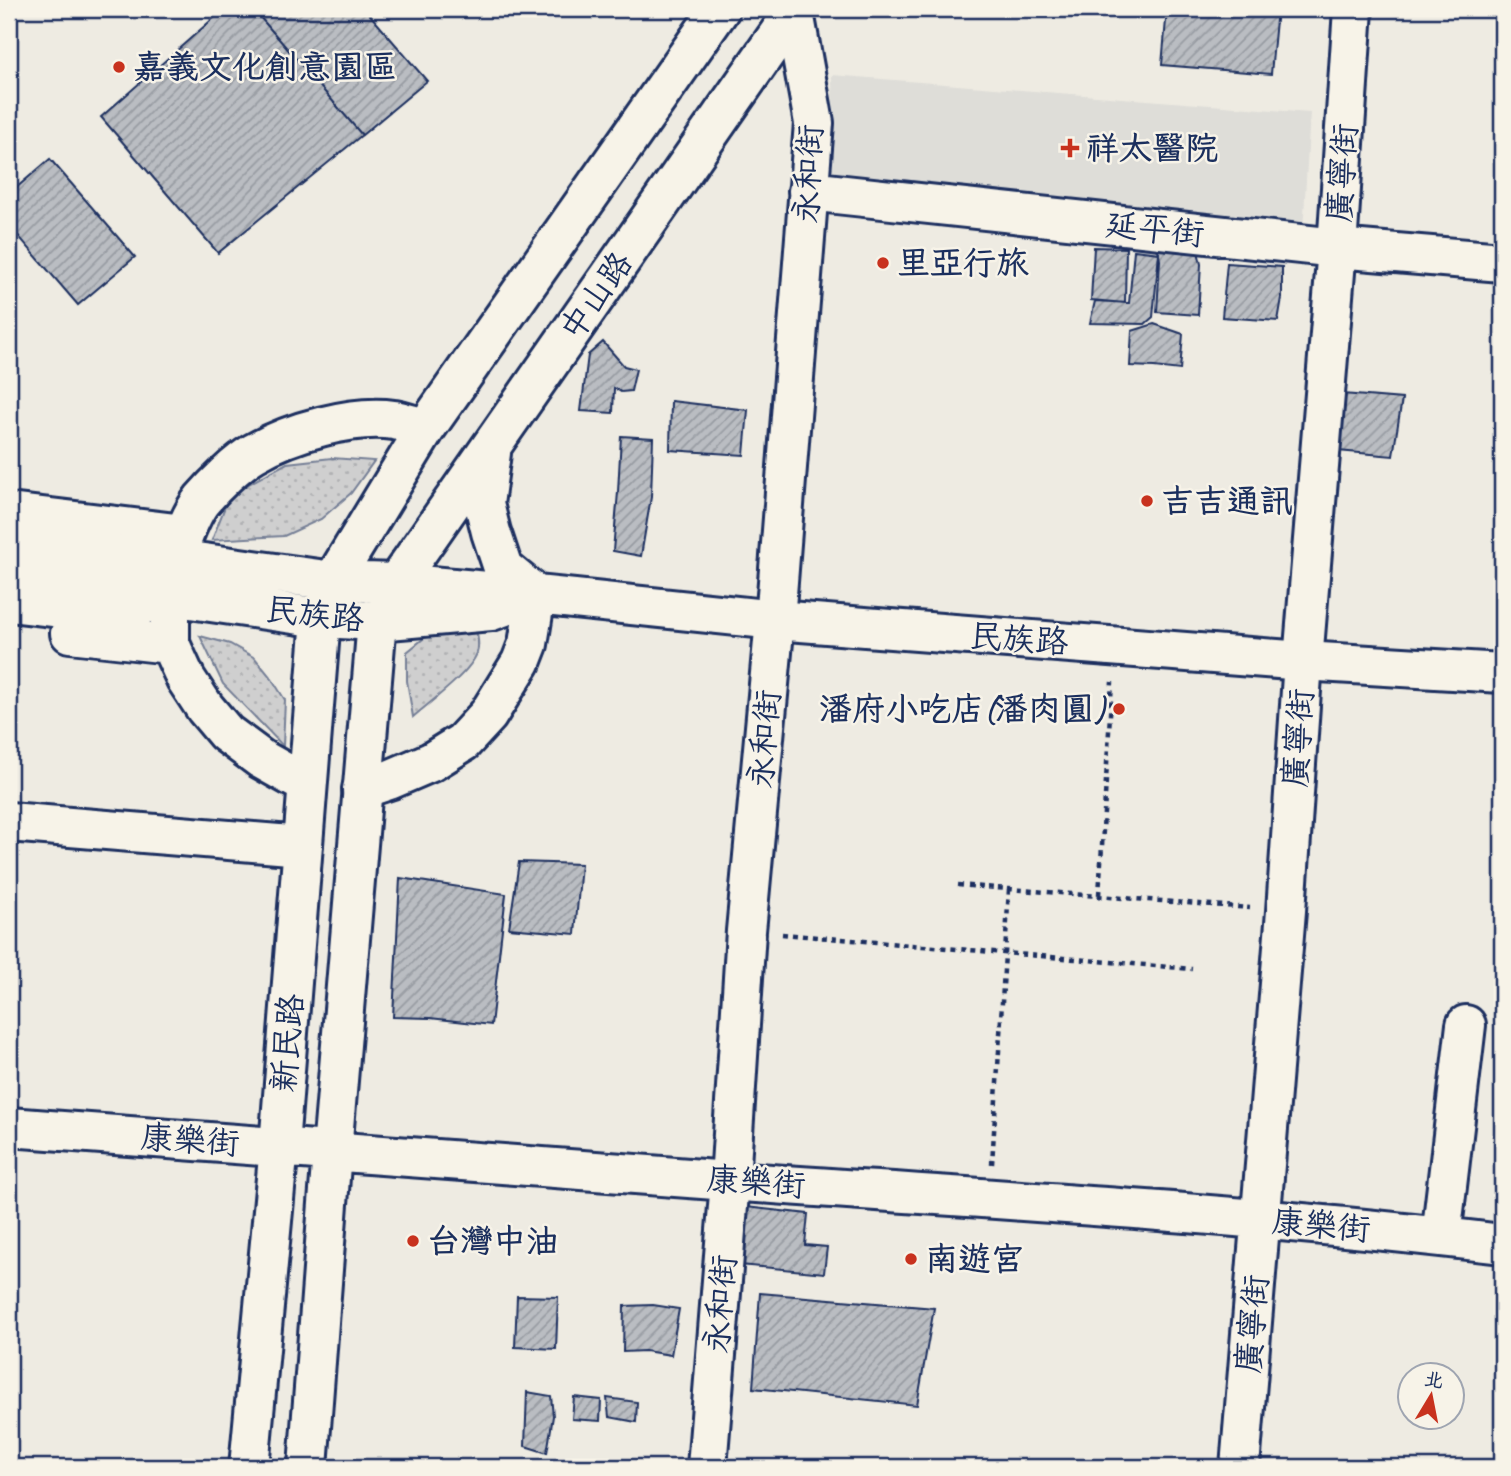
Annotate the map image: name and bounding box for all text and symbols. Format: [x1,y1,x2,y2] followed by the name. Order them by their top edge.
[133,46,397,88] place label: 嘉義文化創意園區
[111,59,127,75] marker: 嘉義文化創意園區
[1318,122,1366,224] street label: 廣寧街
[784,123,832,225] street label: 永和街
[1086,127,1218,169] place label: 祥太醫院
[1060,138,1080,158] marker: 祥太醫院
[1104,203,1206,255] street label: 延平街
[897,242,1029,284] place label: 里亞行旅
[550,243,642,349] street label: 中山路
[875,255,891,271] marker: 里亞行旅
[1161,480,1293,522] place label: 吉吉通訊
[1139,493,1155,509] marker: 吉吉通訊
[264,588,366,640] street label: 民族路
[968,615,1070,663] street label: 民族路
[1274,687,1322,789] street label: 廣寧街
[739,688,789,790] street label: 永和街
[819,688,1107,730] place label: 潘府小吃店(潘肉圓)
[1111,701,1127,717] marker: 潘府小吃店(潘肉圓)
[262,992,312,1094] street label: 新民路
[139,1116,241,1164] street label: 康樂街
[705,1158,807,1206] street label: 康樂街
[1270,1200,1372,1250] street label: 康樂街
[427,1220,559,1262] place label: 台灣中油
[405,1233,421,1249] marker: 台灣中油
[925,1238,1024,1280] place label: 南遊宮
[903,1251,919,1267] marker: 南遊宮
[695,1253,745,1355] street label: 永和街
[1227,1273,1277,1375] street label: 廣寧街
[1396,1360,1466,1430] north arrow
[1422,1367,1445,1394] text: 北

